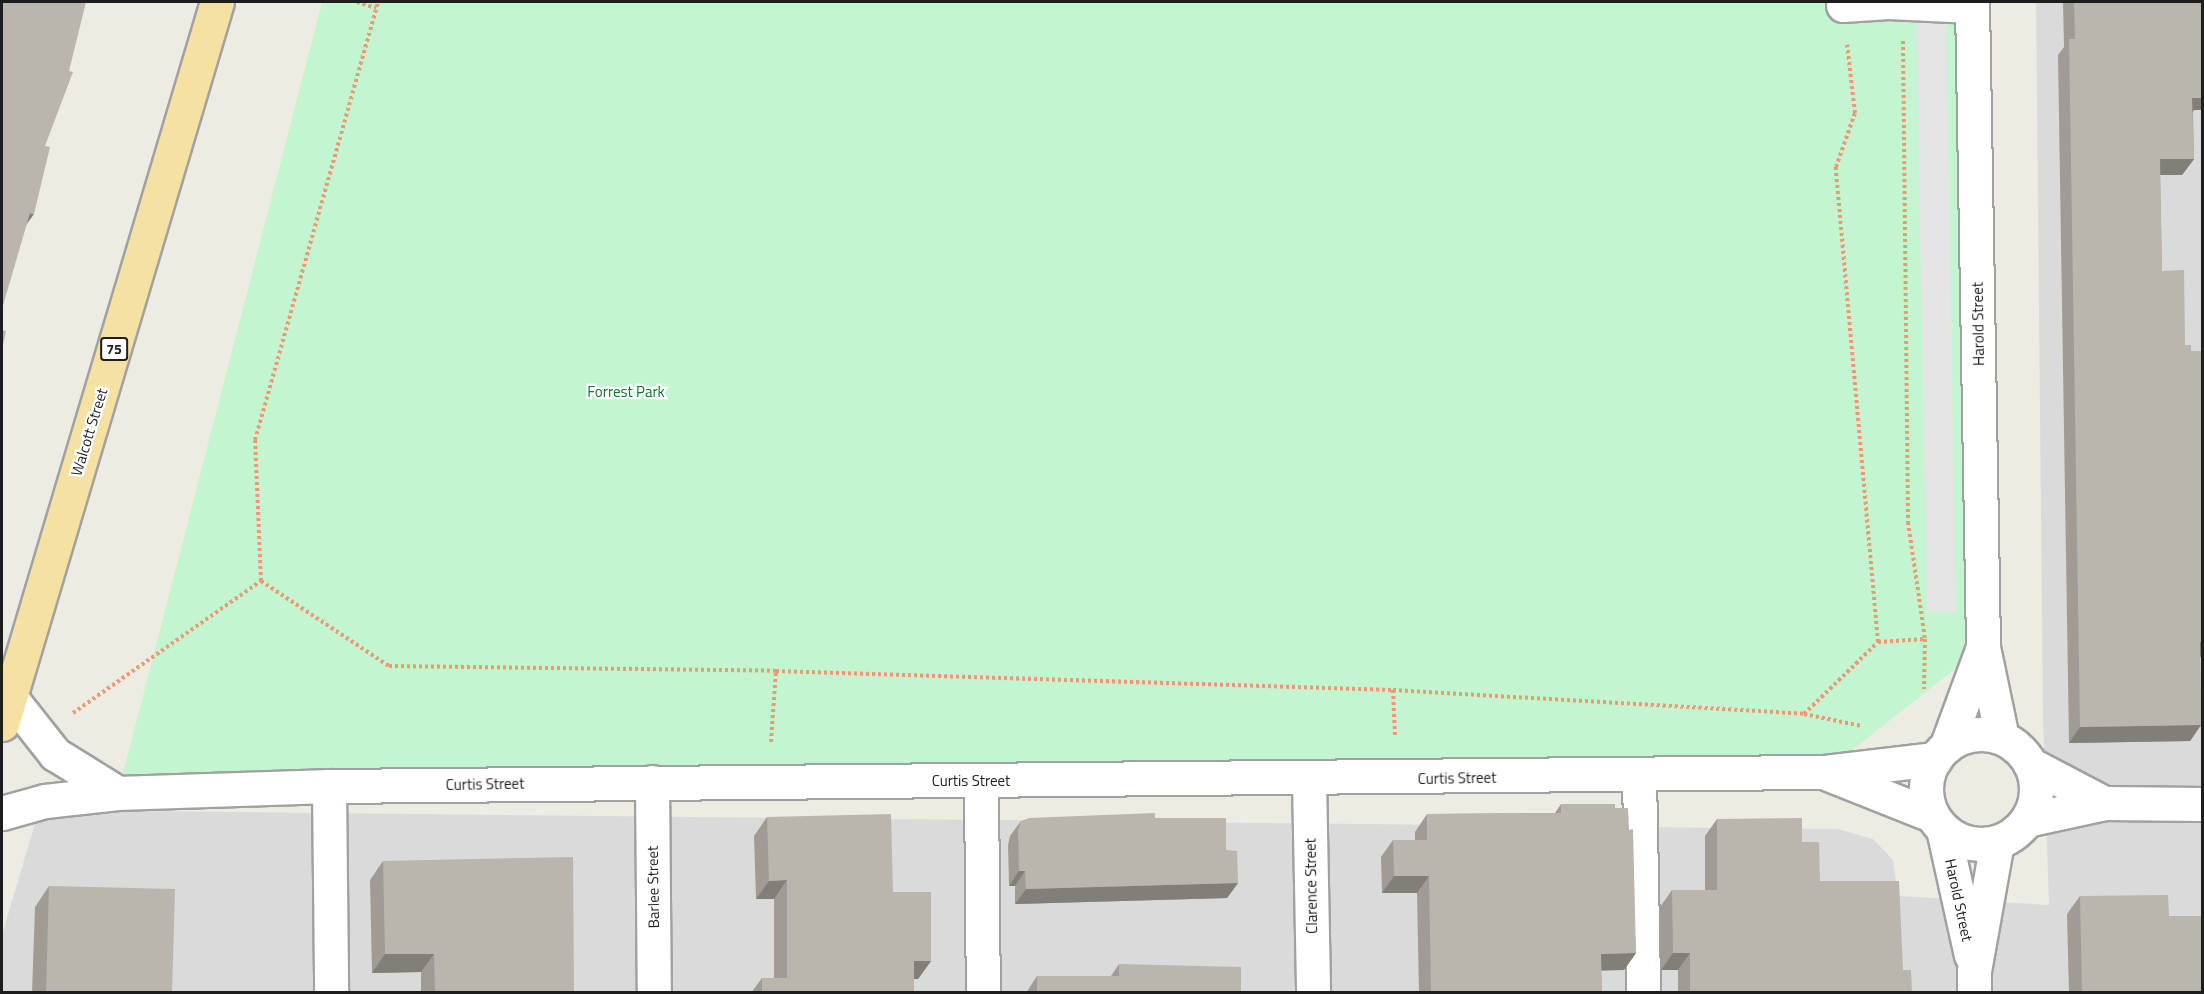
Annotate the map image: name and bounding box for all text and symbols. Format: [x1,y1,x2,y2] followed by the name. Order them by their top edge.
[1968,282,1988,366] street label: Harold Street
[99,338,129,360] road number: 75
[587,383,665,401] park label: Forrest Park
[67,386,111,478] street label: Walcott Street
[1418,768,1496,788] street label: Curtis Street
[932,772,1010,790] street label: Curtis Street
[446,774,524,794] street label: Curtis Street
[1301,838,1321,934] street label: Clarence Street
[643,846,663,928] street label: Barlee Street
[1941,857,1977,943] street label: Harold Street

